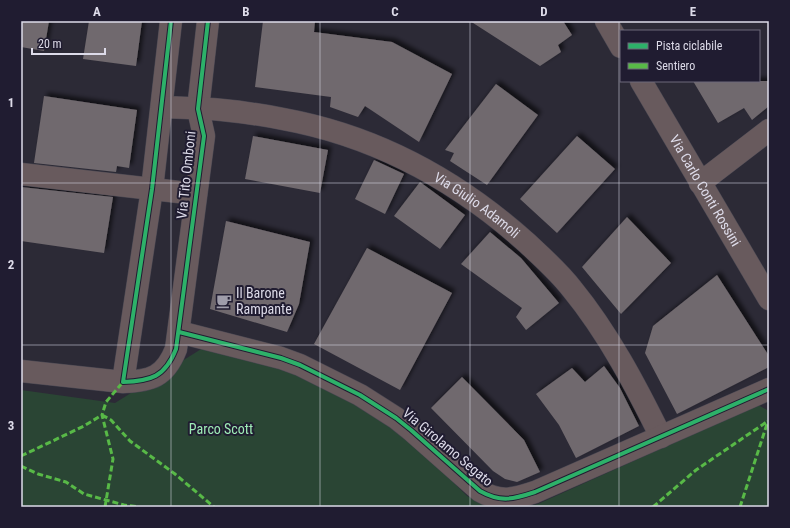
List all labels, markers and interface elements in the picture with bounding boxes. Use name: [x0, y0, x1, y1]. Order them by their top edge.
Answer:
text: A: [93, 4, 101, 19]
text: B: [242, 4, 250, 19]
text: C: [391, 4, 399, 19]
text: D: [540, 4, 548, 19]
text: E: [690, 4, 697, 19]
scale bar: [32, 30, 105, 56]
legend: [620, 30, 760, 82]
text: 20 m: [38, 37, 62, 51]
text: Pista ciclabile: [656, 39, 723, 53]
text: Sentiero: [656, 59, 695, 73]
text: 1: [8, 95, 14, 110]
street label: Via Tito Omboni: [173, 130, 199, 220]
street label: Via Carlo Conti Rossini: [666, 132, 744, 249]
street label: Via Giulio Adamoli: [431, 169, 523, 241]
text: 2: [8, 257, 15, 272]
place label: Il Barone Rampante: [236, 285, 292, 317]
cafe icon: Il Barone Rampante: [215, 292, 233, 310]
street label: Via Girolamo Segato: [400, 405, 496, 489]
text: 3: [8, 418, 14, 433]
park label: Parco Scott: [189, 421, 253, 437]

